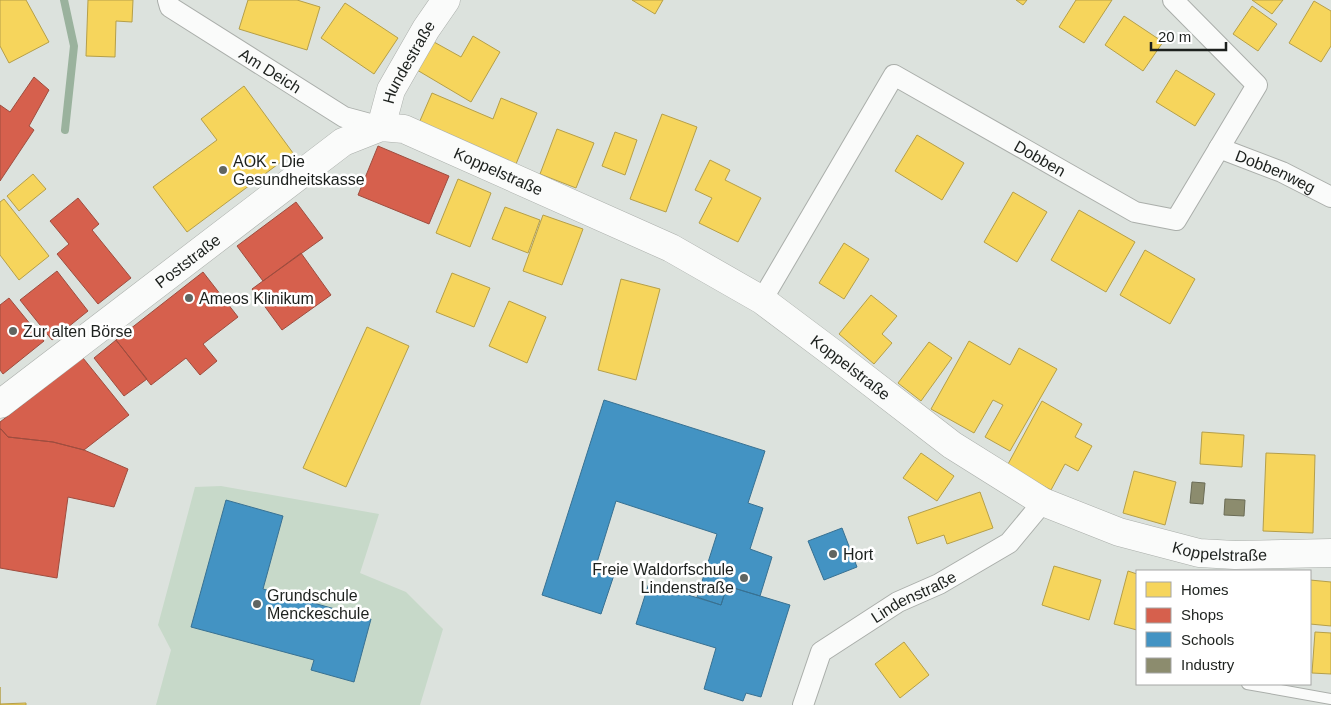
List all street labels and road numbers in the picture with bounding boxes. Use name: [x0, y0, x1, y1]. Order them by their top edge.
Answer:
street label: Hundestraße: [380, 17, 438, 105]
street label: Am Deich: [236, 45, 304, 97]
street label: Dobben: [1011, 137, 1069, 180]
street label: Koppelstraße: [451, 144, 545, 199]
street label: Dobbenweg: [1233, 147, 1318, 197]
street label: Poststraße: [152, 231, 224, 291]
street label: Koppelstraße: [808, 332, 894, 403]
street label: Koppelstraße: [1170, 538, 1267, 564]
street label: Lindenstraße: [868, 568, 959, 626]

